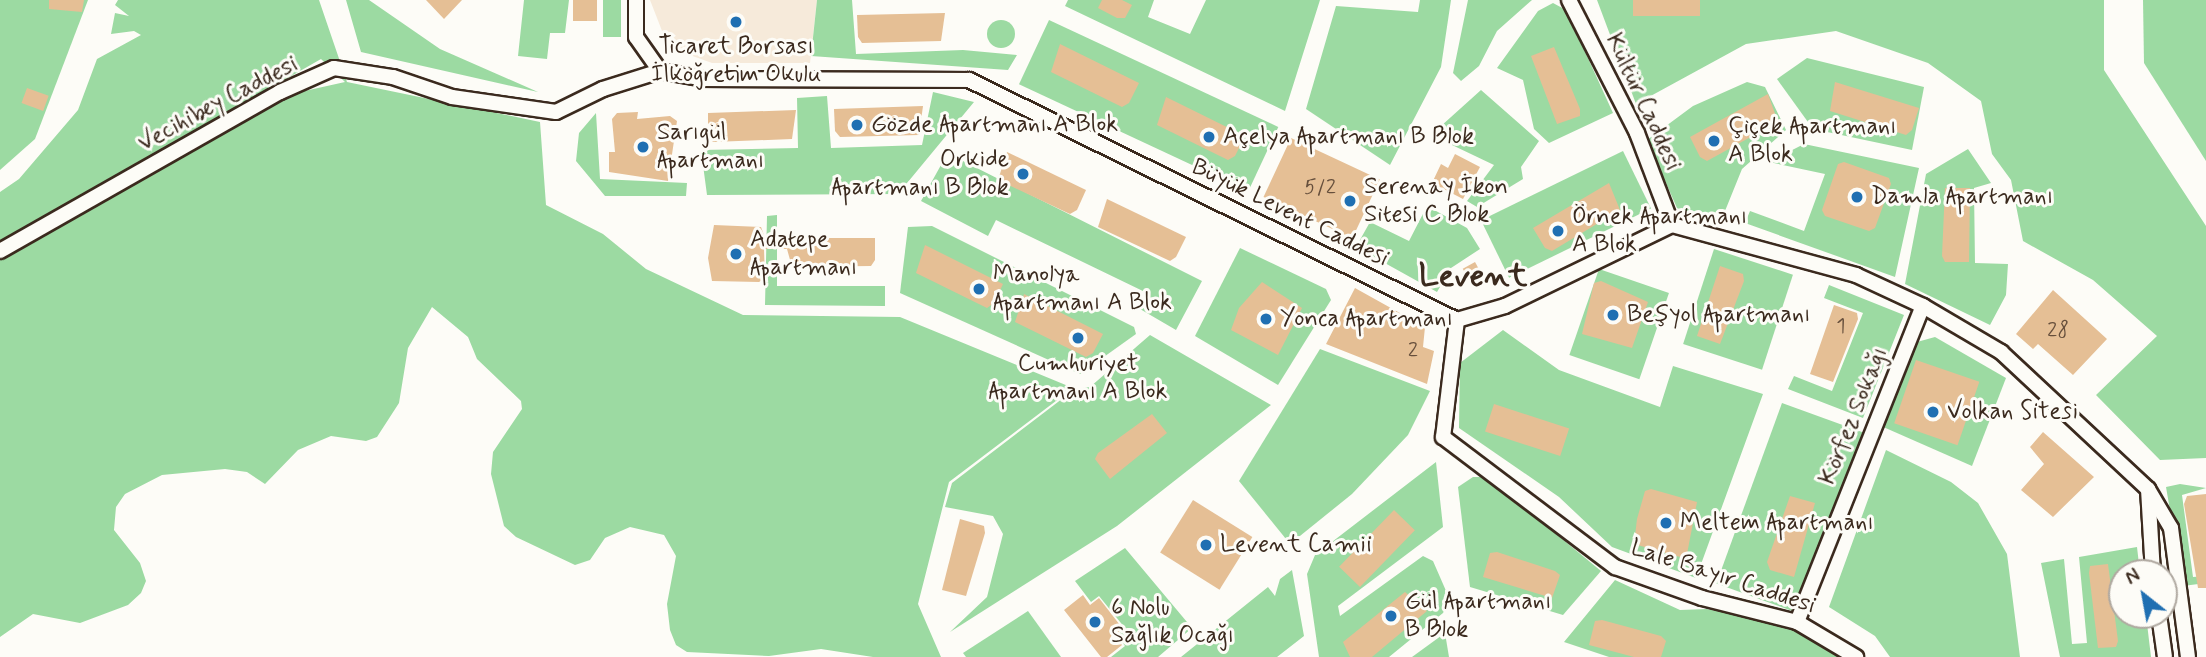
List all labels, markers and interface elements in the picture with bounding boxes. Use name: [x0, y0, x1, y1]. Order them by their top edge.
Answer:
marker: Ticaret Borsası İlköğretim Okulu: [728, 14, 744, 30]
street label: Kültür Caddesi: [1598, 27, 1688, 177]
place label: Ticaret Borsası İlköğretim Okulu: [651, 33, 821, 89]
street label: Vecihibey Caddesi: [131, 49, 305, 159]
place label: Gözde Apartmanı A Blok: [871, 111, 1119, 139]
place label: Çiçek Apartmanı A Blok: [1728, 113, 1897, 169]
marker: Gözde Apartmanı A Blok: [849, 117, 865, 133]
place label: Sarıgül Apartmanı: [657, 119, 764, 175]
place label: Açelya Apartmanı B Blok: [1223, 123, 1475, 151]
marker: Açelya Apartmanı B Blok: [1201, 129, 1217, 145]
marker: Çiçek Apartmanı A Blok: [1706, 133, 1722, 149]
marker: Sarıgül Apartmanı: [635, 139, 651, 155]
place label: Orkide Apartmanı B Blok: [830, 146, 1009, 202]
street label: Büyük Levent Caddesi: [1178, 148, 1402, 278]
marker: Orkide Apartmanı B Blok: [1015, 166, 1031, 182]
place label: Serenay İkon Sitesi C Blok: [1364, 173, 1508, 229]
house number: 5/2: [1304, 174, 1336, 200]
place label: Damla Apartmanı: [1871, 183, 2053, 211]
marker: Damla Apartmanı: [1849, 189, 1865, 205]
marker: Serenay İkon Sitesi C Blok: [1342, 193, 1358, 209]
place label: Örnek Apartmanı A Blok: [1572, 203, 1747, 259]
marker: Örnek Apartmanı A Blok: [1550, 223, 1566, 239]
place label: Adatepe Apartmanı: [750, 226, 857, 282]
marker: Adatepe Apartmanı: [728, 246, 744, 262]
district label: Levent: [1419, 257, 1527, 295]
place label: Manolya Apartmanı A Blok: [993, 261, 1172, 317]
marker: Manolya Apartmanı A Blok: [971, 281, 987, 297]
place label: Beşyol Apartmanı: [1627, 301, 1811, 329]
place label: Yonca Apartmanı: [1280, 305, 1453, 333]
marker: Beşyol Apartmanı: [1605, 307, 1621, 323]
marker: Yonca Apartmanı: [1258, 311, 1274, 327]
house number: 1: [1836, 313, 1846, 339]
house number: 28: [2047, 317, 2069, 343]
marker: Cumhuriyet Apartmanı A Blok: [1070, 330, 1086, 346]
house number: 2: [1408, 337, 1418, 363]
street label: Körfez Sokağı: [1814, 344, 1894, 488]
place label: Cumhuriyet Apartmanı A Blok: [988, 350, 1168, 406]
place label: Volkan Sitesi: [1947, 398, 2073, 426]
marker: Volkan Sitesi: [1925, 404, 1941, 420]
place label: Meltem Apartmanı: [1680, 509, 1874, 537]
marker: Meltem Apartmanı: [1658, 515, 1674, 531]
place label: Levent Camii: [1220, 531, 1372, 559]
street label: Lale Bayır Caddesi: [1626, 533, 1820, 621]
marker: Levent Camii: [1198, 537, 1214, 553]
north arrow: [2108, 559, 2178, 629]
text: N: [2121, 563, 2145, 591]
place label: Gül Apartmanı B Blok: [1405, 588, 1552, 644]
place label: 6 Nolu Sağlık Ocağı: [1111, 594, 1233, 650]
marker: Gül Apartmanı B Blok: [1383, 608, 1399, 624]
marker: 6 Nolu Sağlık Ocağı: [1085, 612, 1105, 632]

